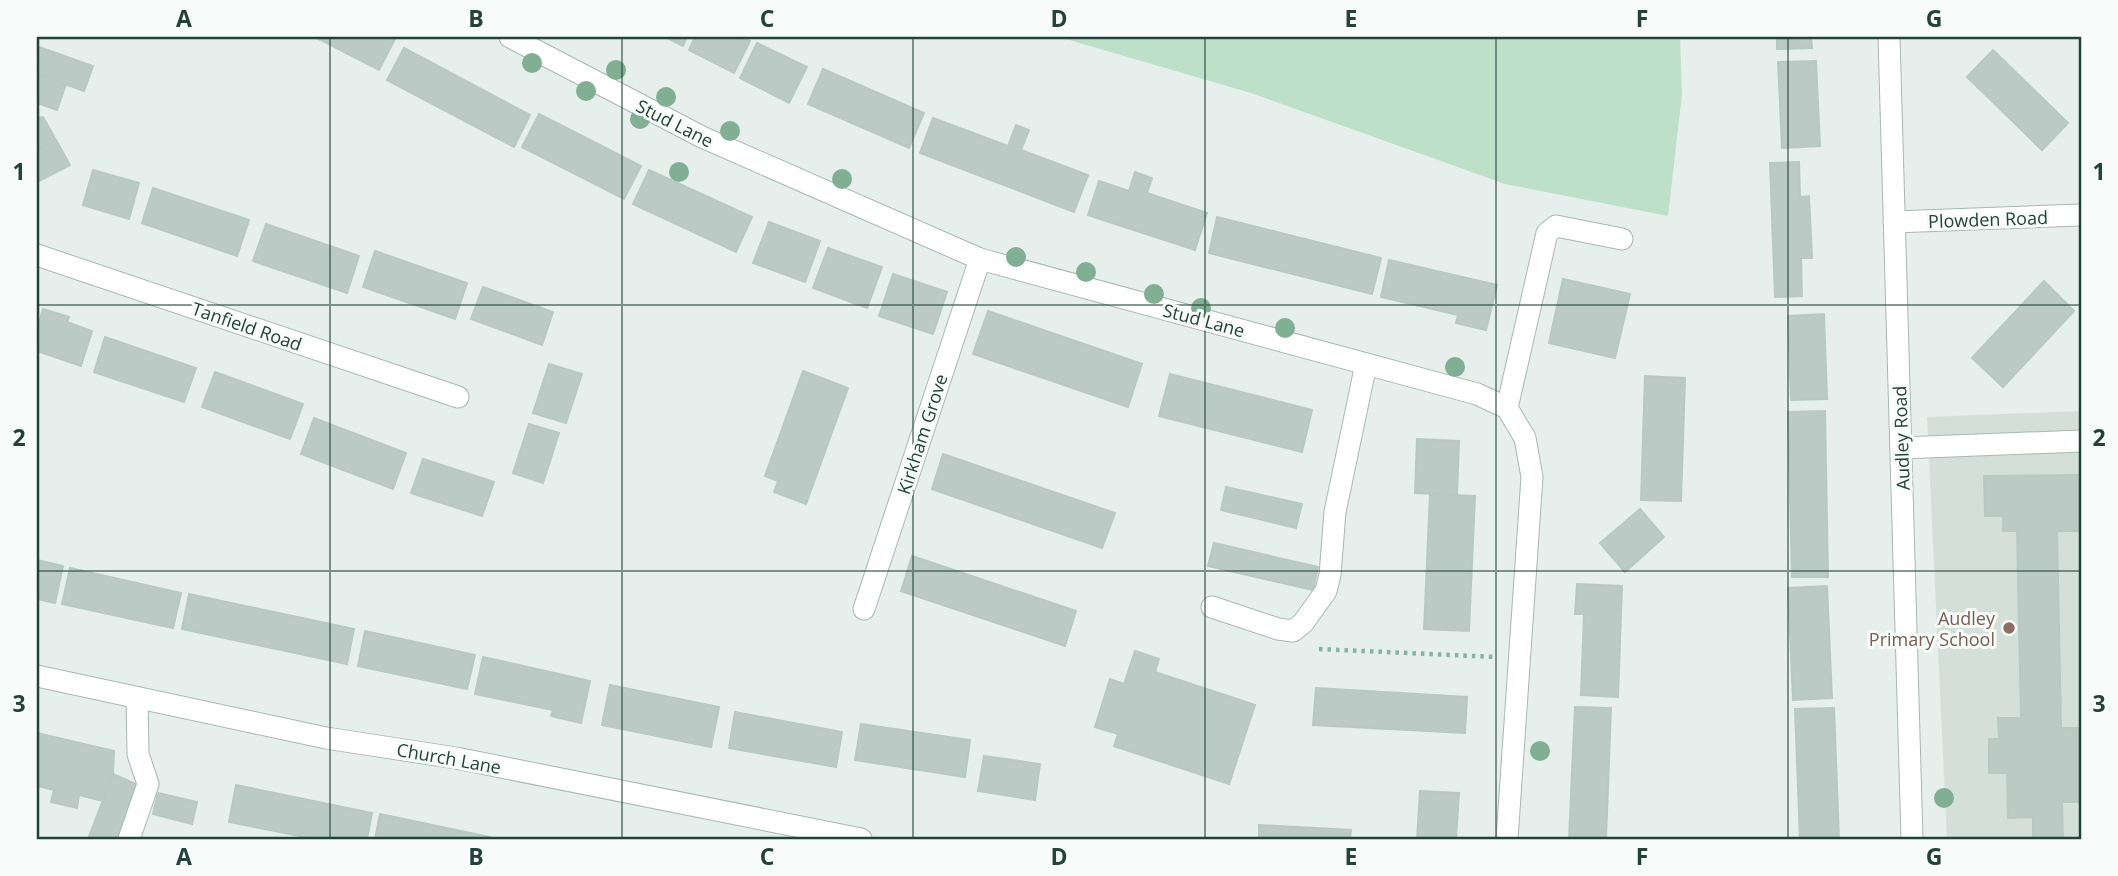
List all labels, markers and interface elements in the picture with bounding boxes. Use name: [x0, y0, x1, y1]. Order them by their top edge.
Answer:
text: A: [176, 2, 192, 34]
text: B: [468, 2, 484, 34]
text: C: [760, 2, 774, 34]
text: D: [1050, 2, 1068, 34]
text: E: [1345, 2, 1357, 34]
text: F: [1636, 2, 1648, 34]
text: G: [1926, 2, 1942, 34]
street label: Stud Lane: [632, 93, 718, 153]
text: 1: [12, 155, 26, 187]
text: 1: [2092, 155, 2106, 187]
street label: Plowden Road: [1928, 205, 2048, 233]
street label: Tanfield Road: [189, 296, 305, 356]
street label: Stud Lane: [1161, 298, 1247, 342]
street label: Kirkham Grove: [891, 371, 953, 497]
street label: Audley Road: [1887, 385, 1915, 491]
text: 2: [12, 421, 26, 453]
text: 2: [2092, 421, 2106, 453]
place label: Audley Primary School: [1869, 606, 1996, 651]
marker: Audley Primary School: [2001, 620, 2017, 636]
text: 3: [12, 687, 26, 719]
text: 3: [2092, 687, 2106, 719]
street label: Church Lane: [395, 737, 503, 779]
text: A: [176, 840, 192, 872]
text: B: [468, 840, 484, 872]
text: C: [760, 840, 774, 872]
text: D: [1050, 840, 1068, 872]
text: E: [1345, 840, 1357, 872]
text: F: [1636, 840, 1648, 872]
text: G: [1926, 840, 1942, 872]

